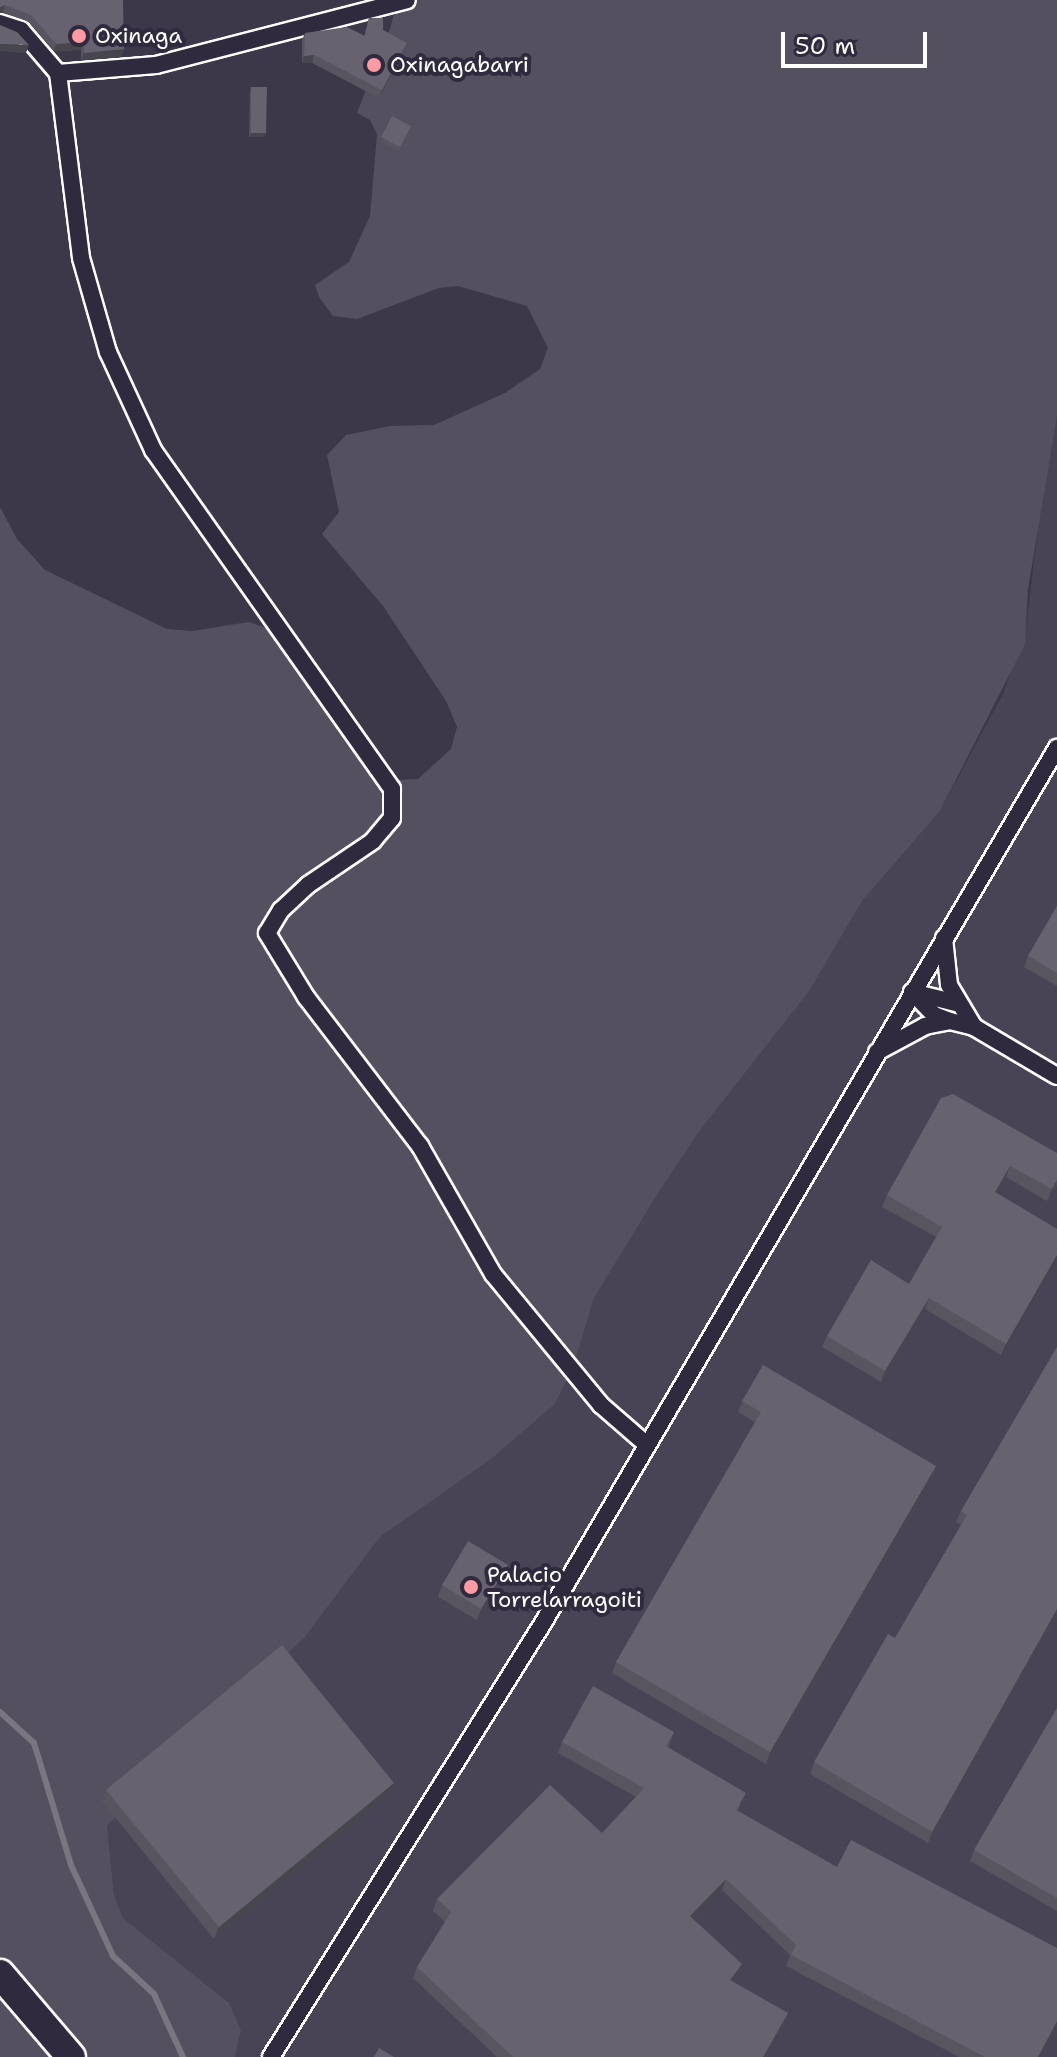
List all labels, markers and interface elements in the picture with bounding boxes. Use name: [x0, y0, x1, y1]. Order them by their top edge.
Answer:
scale bar: [785, 16, 931, 66]
place label: Oxinaga: [95, 23, 182, 49]
marker: Oxinaga: [70, 27, 88, 45]
text: 50 m: [795, 30, 855, 62]
place label: Oxinagabarri: [390, 52, 529, 78]
marker: Oxinagabarri: [365, 56, 383, 74]
place label: Palacio Torrelarragoiti: [487, 1561, 642, 1612]
marker: Palacio Torrelarragoiti: [462, 1578, 480, 1596]

